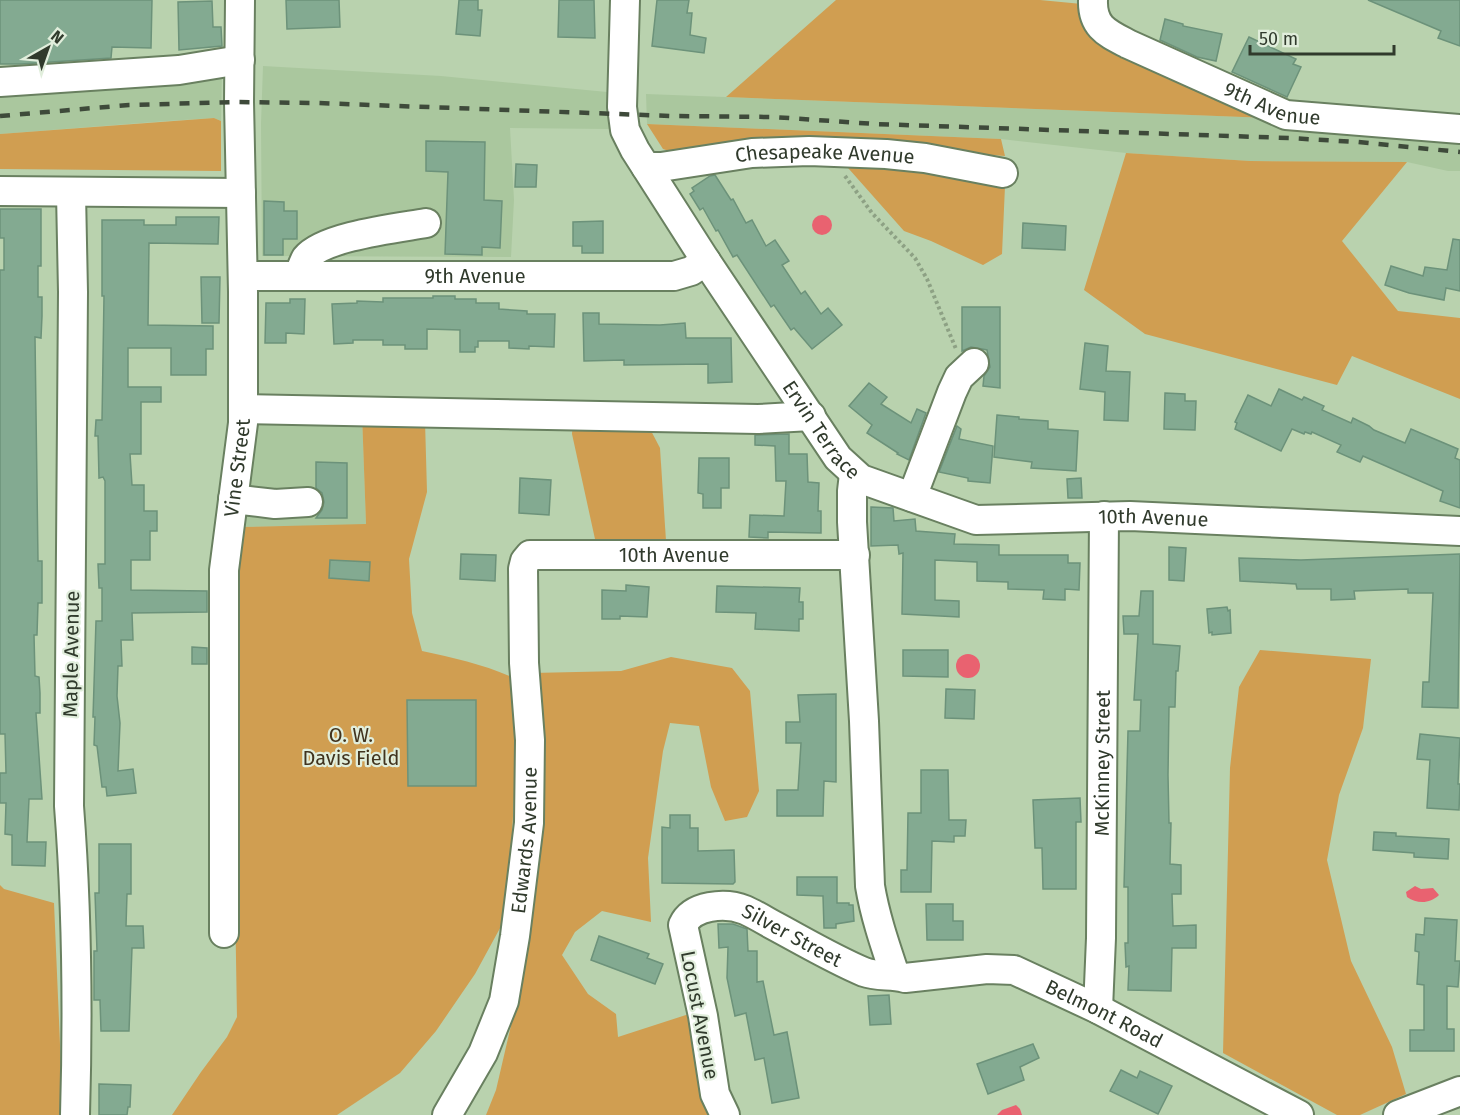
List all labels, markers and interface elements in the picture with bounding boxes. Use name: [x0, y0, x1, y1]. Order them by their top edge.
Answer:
north arrow: [18, 18, 78, 78]
scale bar: [1250, 18, 1394, 56]
text: N: [47, 26, 67, 48]
text: 50 m: [1259, 28, 1298, 50]
street label: 9th Avenue: [1220, 77, 1321, 130]
street label: Chesapeake Avenue: [733, 139, 916, 169]
street label: 9th Avenue: [424, 264, 526, 288]
street label: Ervin Terrace: [777, 376, 865, 484]
street label: Vine Street: [219, 418, 255, 518]
street label: 10th Avenue: [1098, 504, 1209, 532]
street label: 10th Avenue: [619, 543, 729, 567]
street label: Maple Avenue: [58, 590, 84, 718]
street label: McKinney Street: [1090, 689, 1115, 836]
park label: O. W. Davis Field: [303, 723, 399, 770]
street label: Edwards Avenue: [506, 767, 542, 915]
street label: Silver Street: [738, 898, 847, 972]
street label: Locust Avenue: [676, 949, 724, 1081]
street label: Belmont Road: [1042, 974, 1167, 1053]

